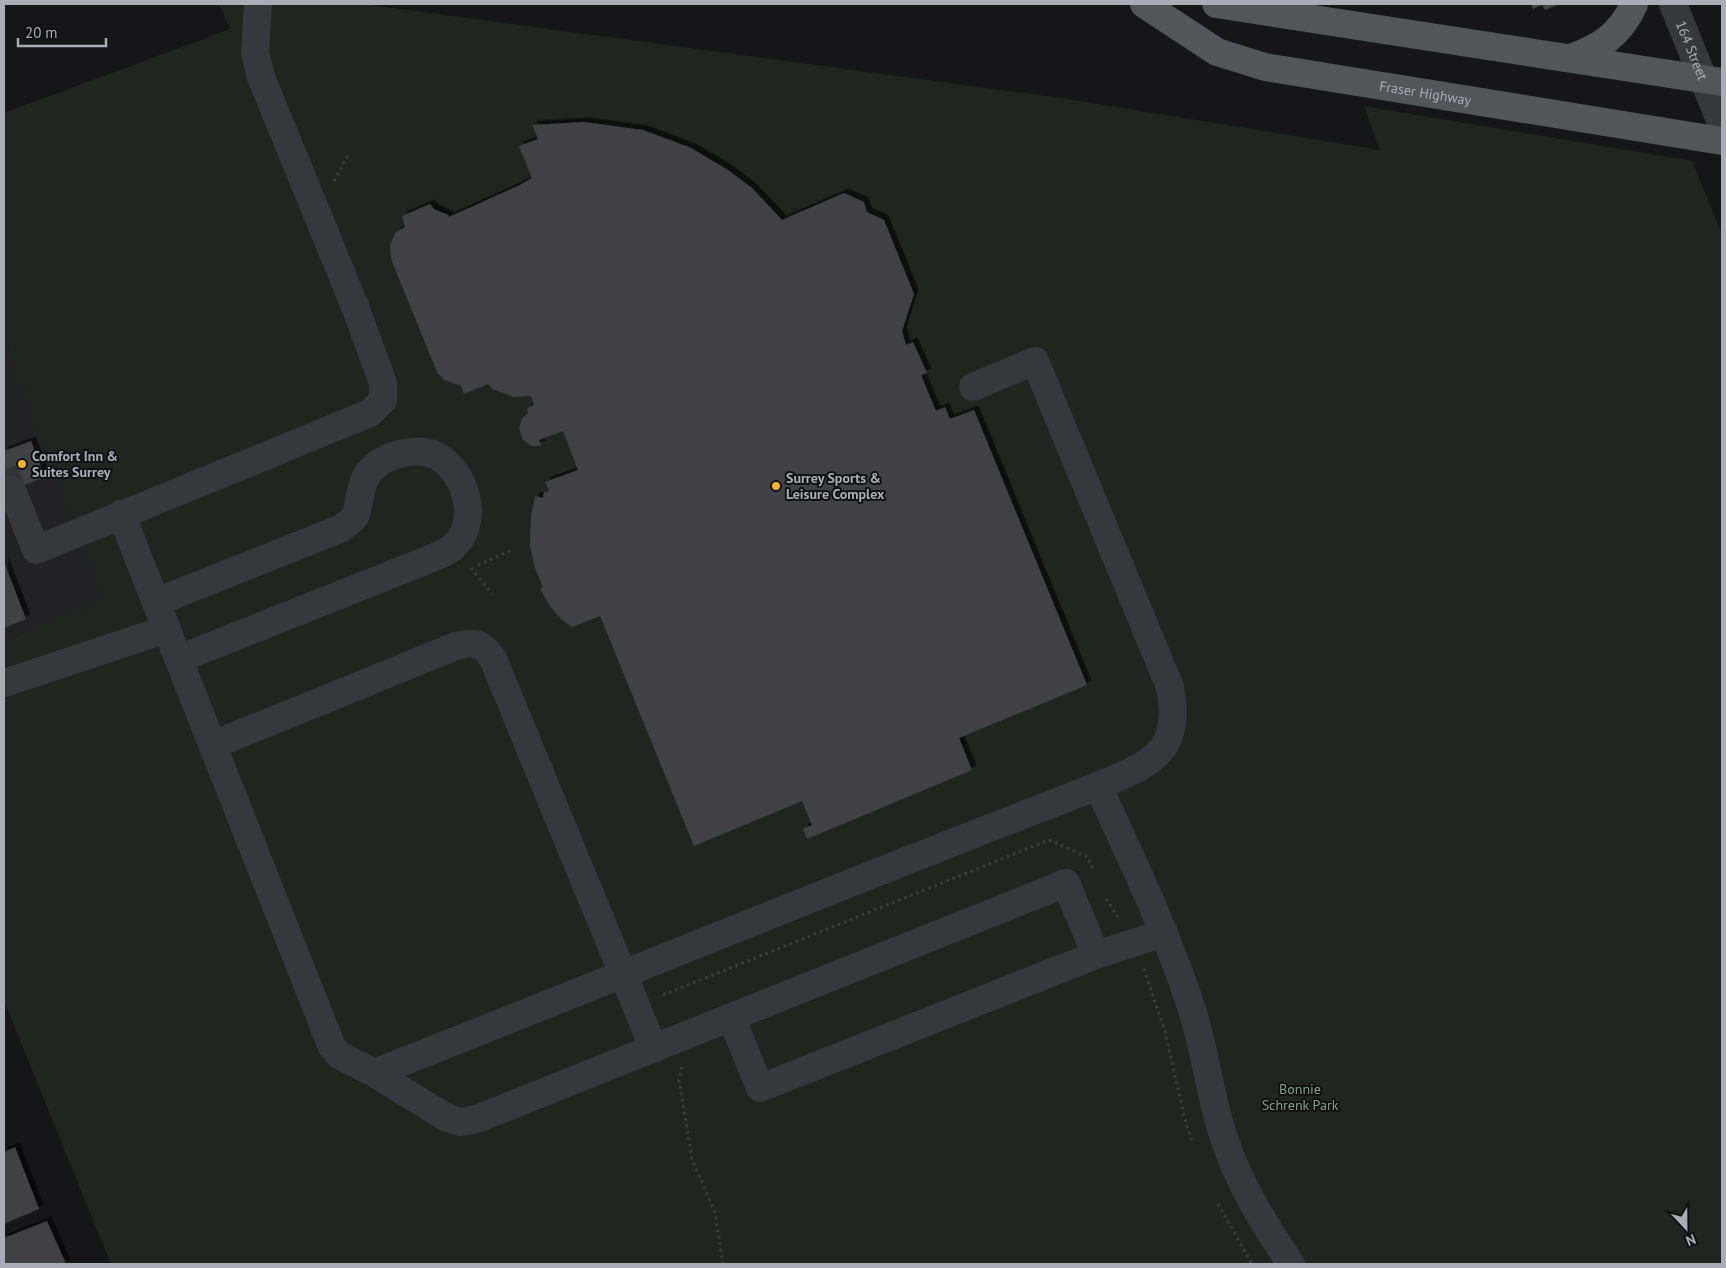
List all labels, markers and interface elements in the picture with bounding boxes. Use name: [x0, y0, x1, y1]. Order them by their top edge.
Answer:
scale bar: [18, 15, 105, 47]
street label: 164 Street: [1672, 18, 1712, 83]
text: 20 m: [25, 23, 58, 42]
street label: Fraser Highway: [1378, 77, 1473, 109]
place label: Comfort Inn & Suites Surrey: [32, 447, 118, 481]
marker: Comfort Inn & Suites Surrey: [16, 458, 28, 470]
place label: Surrey Sports & Leisure Complex: [786, 469, 885, 503]
marker: Surrey Sports & Leisure Complex: [770, 480, 782, 492]
park label: Bonnie Schrenk Park: [1262, 1080, 1339, 1114]
north arrow: [1661, 1203, 1711, 1253]
text: N: [1683, 1230, 1699, 1250]

